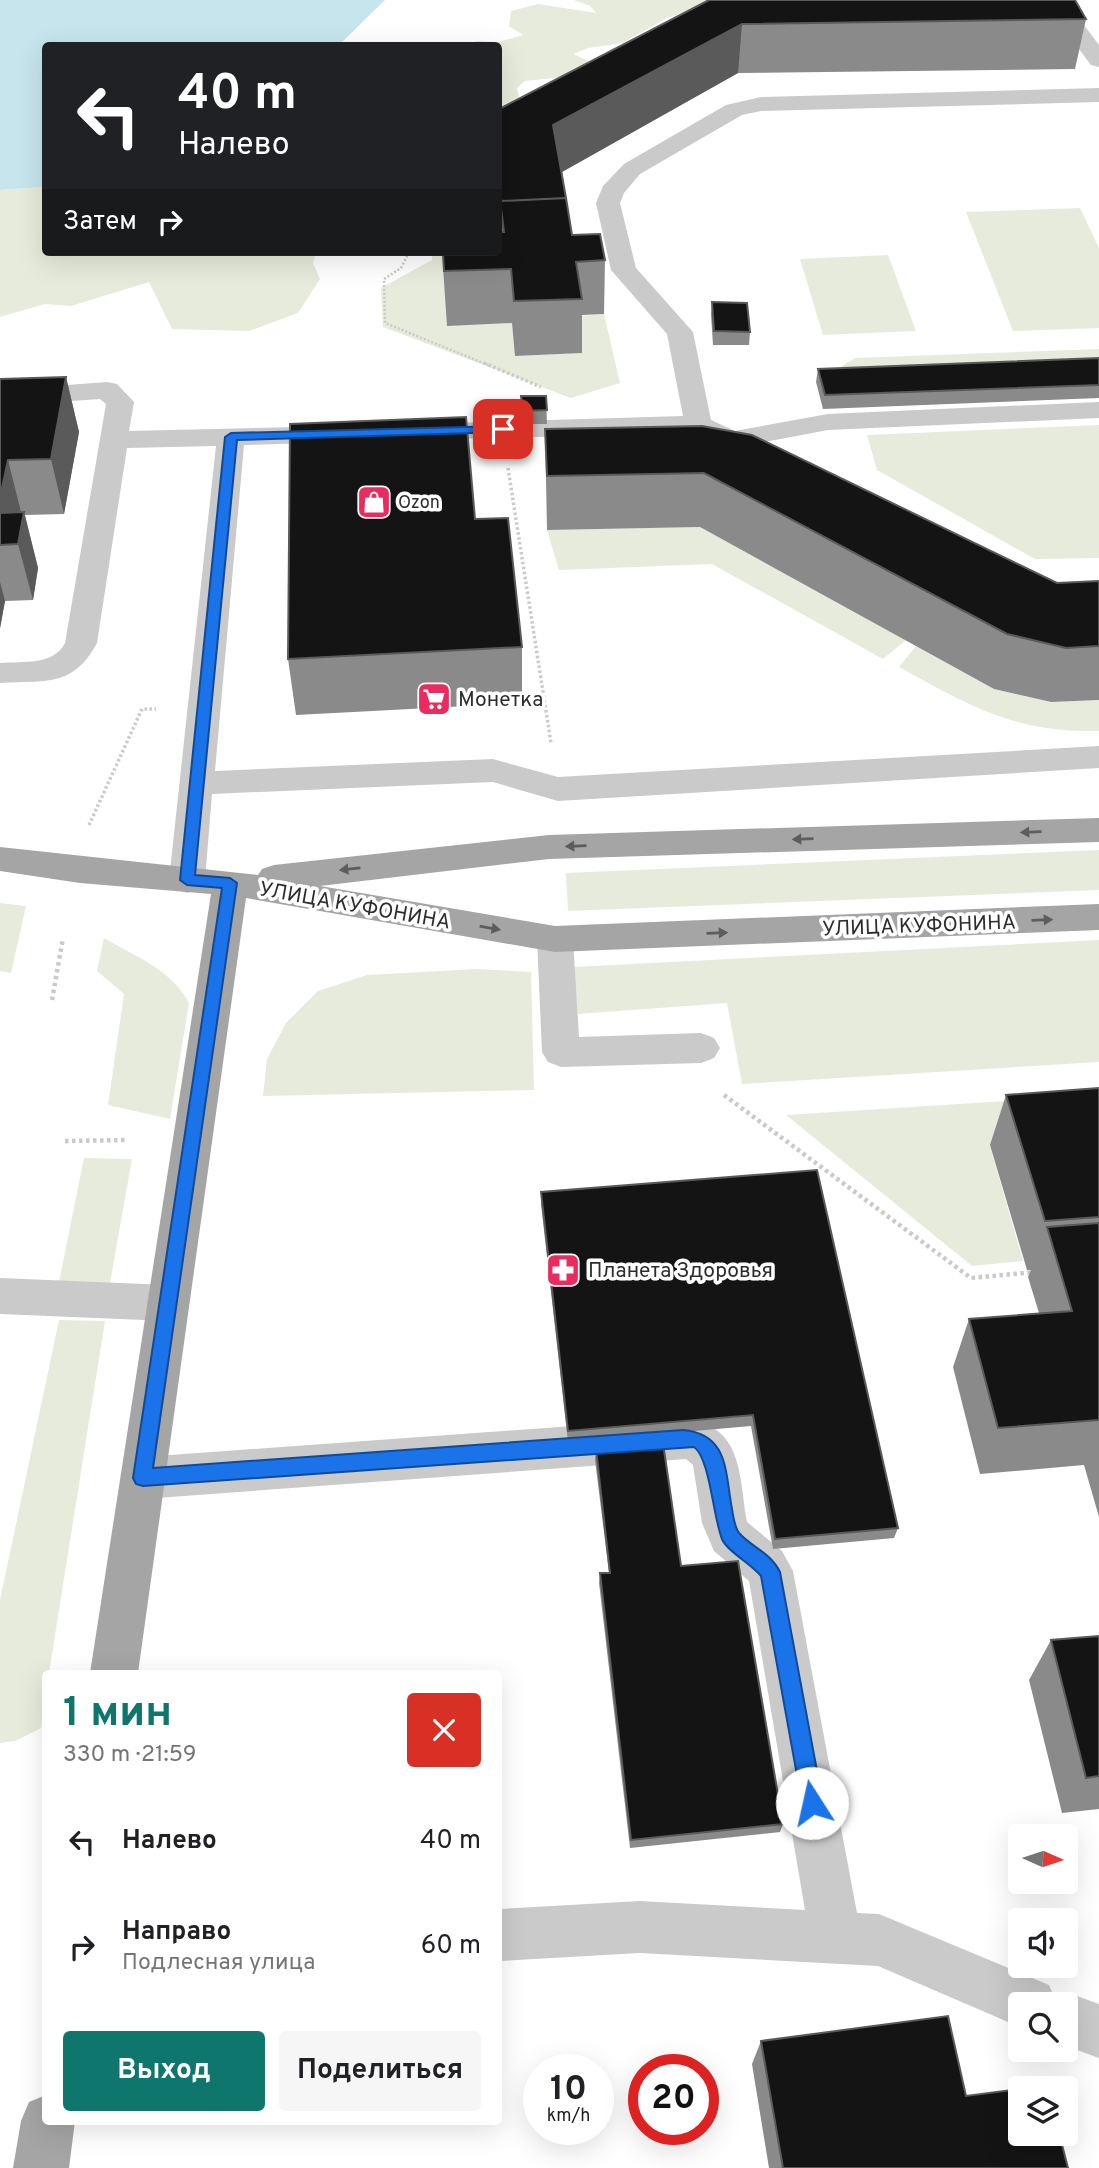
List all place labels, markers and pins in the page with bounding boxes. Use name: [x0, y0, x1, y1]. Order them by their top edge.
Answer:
pin: [473, 399, 533, 459]
shop icon: Ozon: [355, 483, 393, 521]
place label: Ozon: [398, 492, 440, 515]
supermarket icon: Монетка: [415, 680, 453, 718]
place label: Монетка: [458, 687, 543, 714]
pharmacy icon: Планета Здоровья: [544, 1251, 582, 1289]
place label: Планета Здоровья: [588, 1258, 773, 1285]

